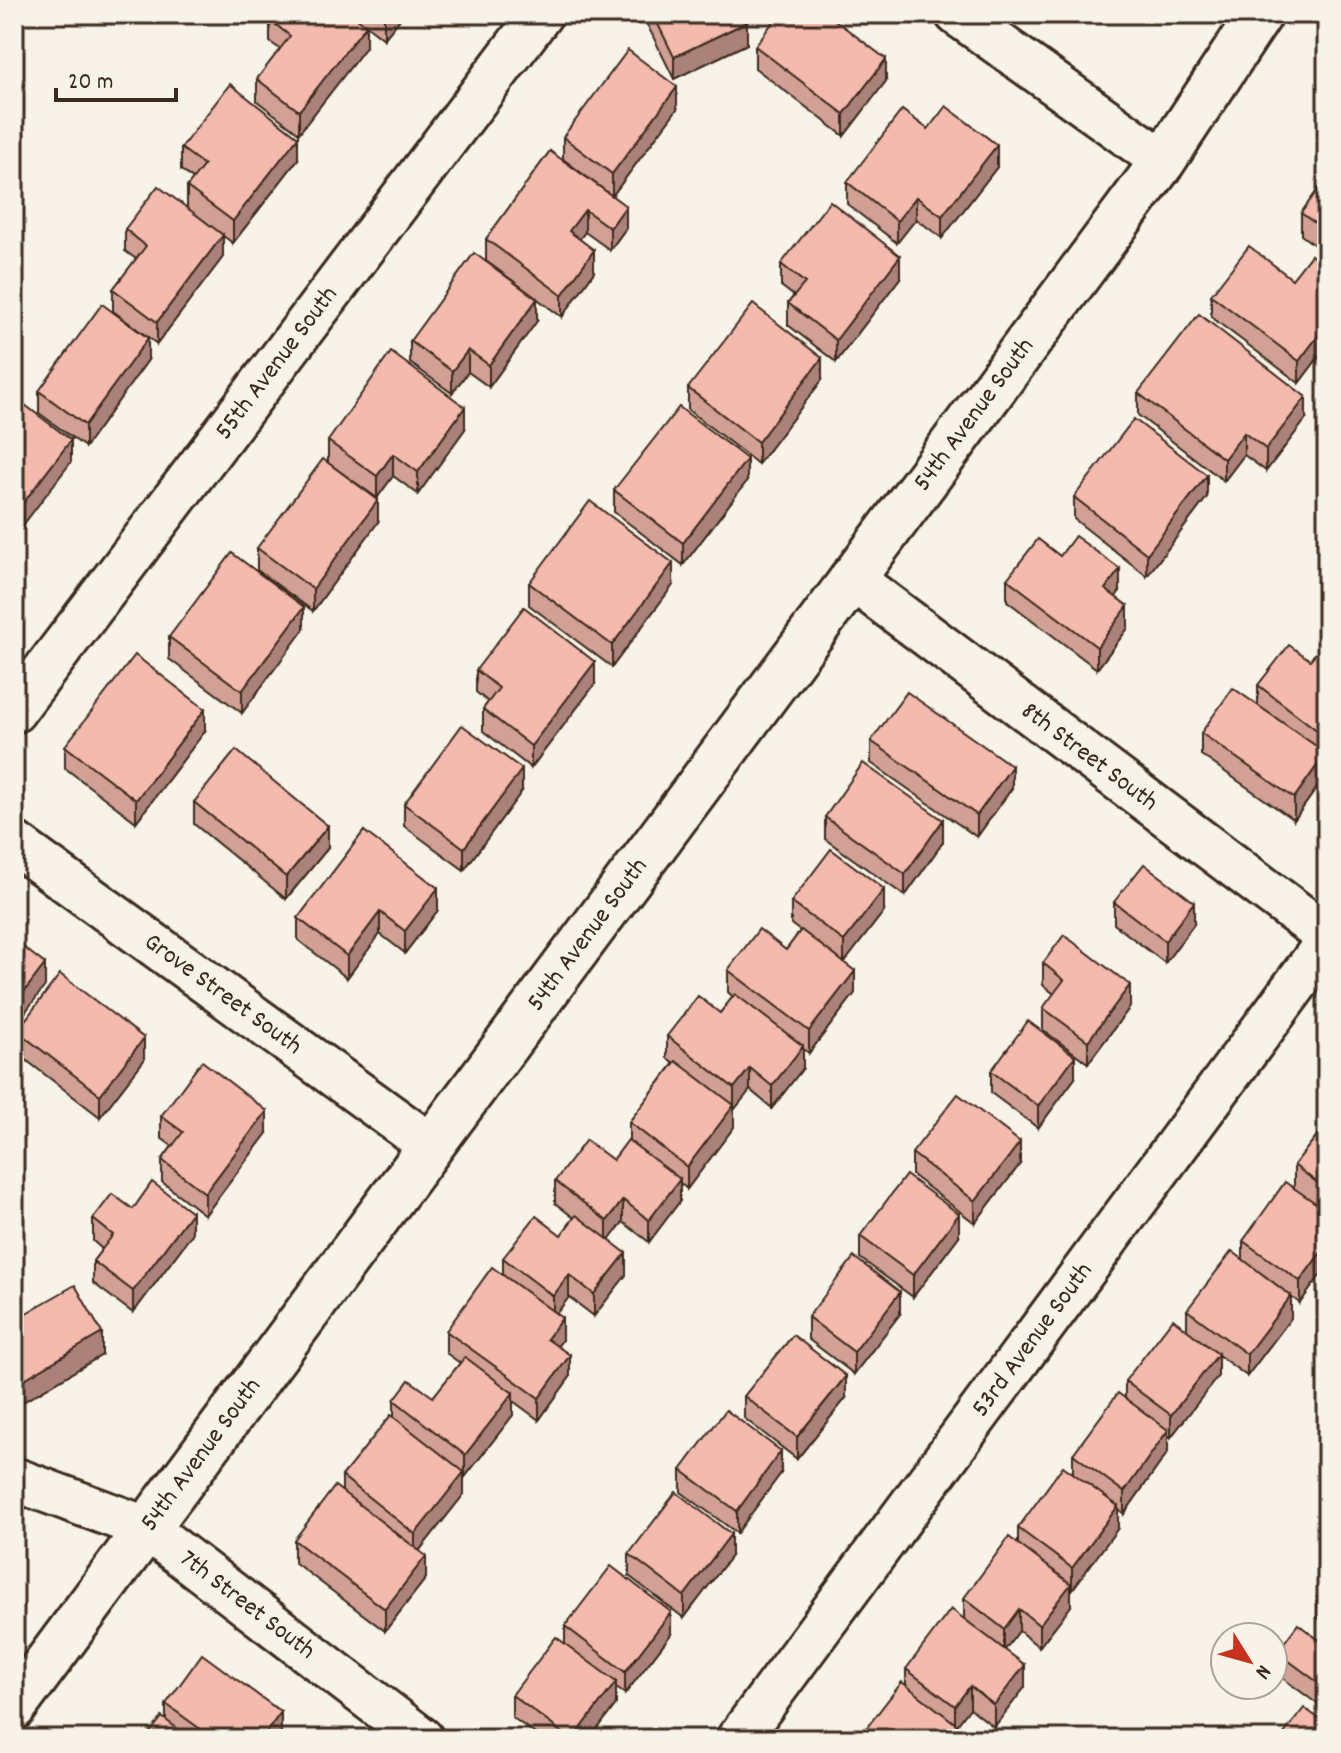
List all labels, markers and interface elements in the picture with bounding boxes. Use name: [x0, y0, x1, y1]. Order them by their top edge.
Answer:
scale bar: [56, 52, 176, 102]
text: 20 m: [68, 66, 114, 100]
street label: 55th Avenue South: [207, 278, 347, 448]
street label: 54th Avenue South: [905, 330, 1044, 499]
street label: 8th Street South: [1013, 693, 1165, 821]
street label: 54th Avenue South: [518, 850, 657, 1019]
street label: Grove Street South: [136, 924, 310, 1065]
street label: 53rd Avenue South: [963, 1255, 1102, 1425]
street label: 54th Avenue South: [132, 1370, 271, 1540]
street label: 7th Street South: [171, 1541, 323, 1669]
north arrow: [1209, 1621, 1289, 1701]
text: N: [1246, 1657, 1278, 1685]

